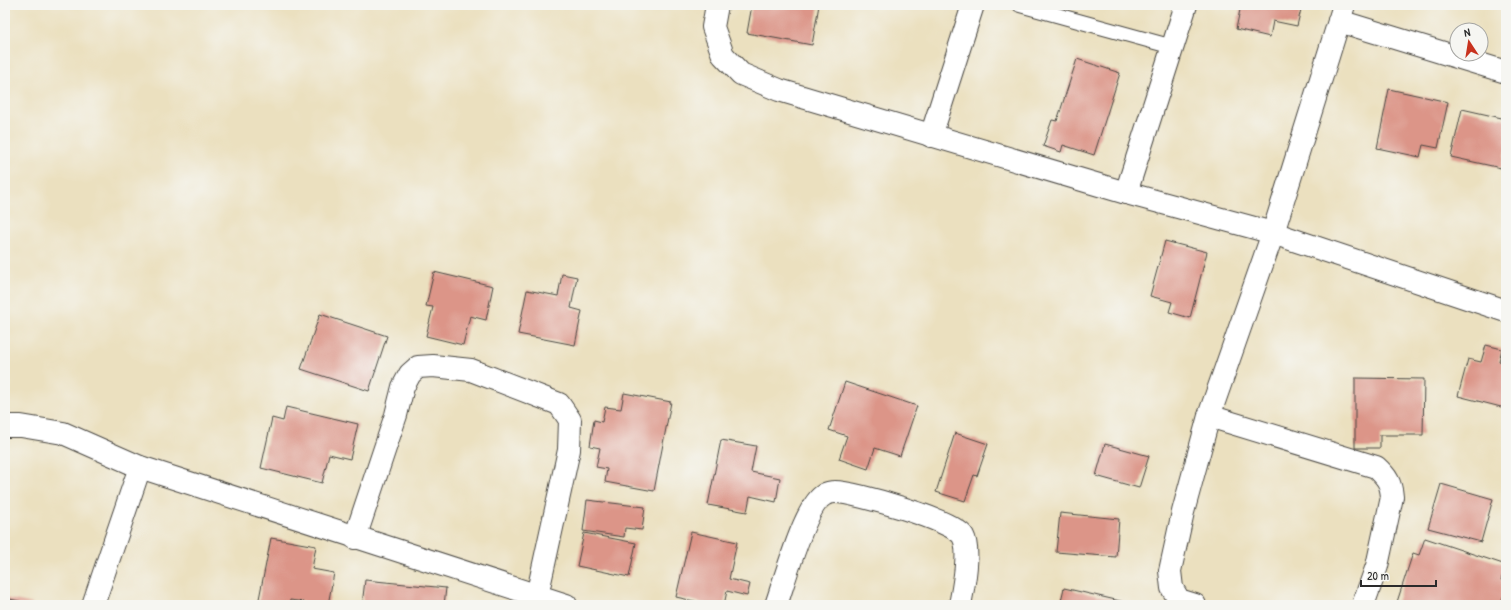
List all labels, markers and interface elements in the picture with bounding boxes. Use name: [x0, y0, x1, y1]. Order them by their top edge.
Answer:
north arrow: [1449, 22, 1489, 62]
text: N: [1463, 25, 1471, 40]
scale bar: [1361, 562, 1436, 588]
text: 20 m: [1367, 567, 1389, 584]

